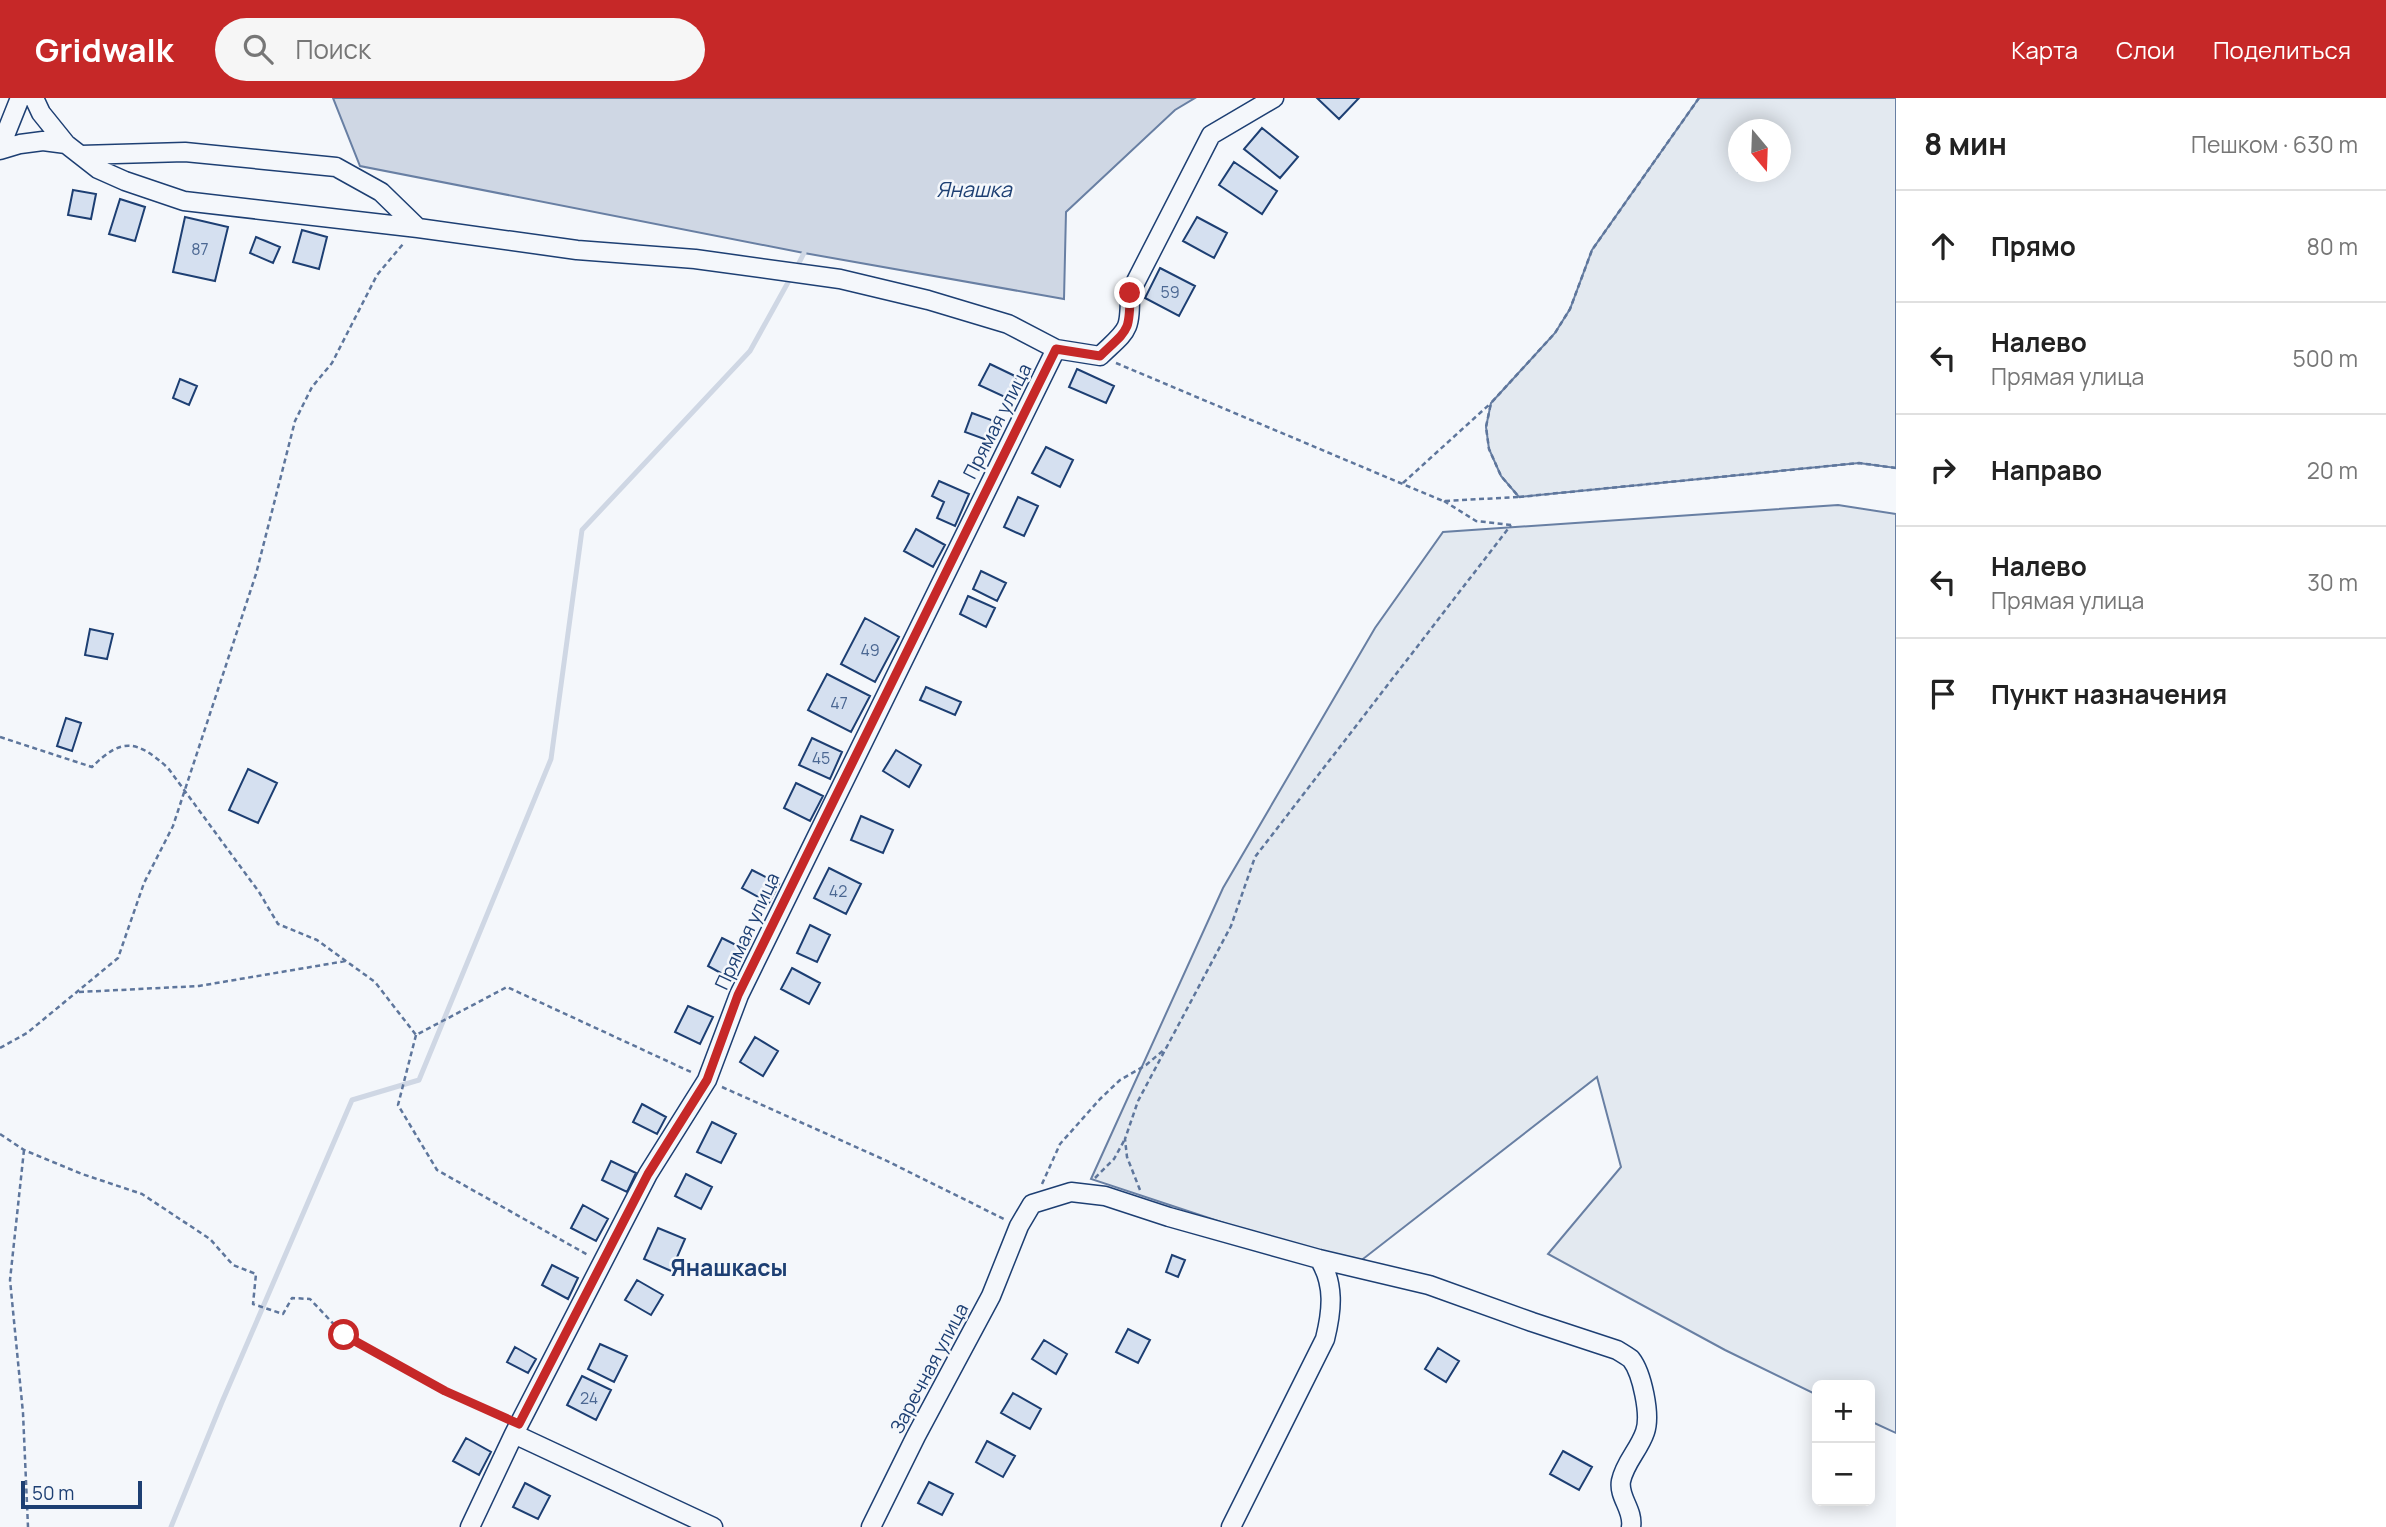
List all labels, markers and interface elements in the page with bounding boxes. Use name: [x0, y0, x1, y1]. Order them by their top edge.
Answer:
search box: [215, 18, 705, 81]
text: Gridwalk: [35, 27, 173, 72]
icon: search: [239, 30, 277, 68]
text: Поиск: [295, 31, 371, 67]
text: Карта: [2011, 33, 2078, 66]
text: Слои: [2116, 33, 2175, 66]
text: Поделиться: [2213, 33, 2351, 66]
north arrow: [1728, 119, 1791, 182]
text: 8 мин: [1924, 123, 2007, 164]
text: Пешком · 630 m: [2191, 128, 2358, 160]
water label: Янашка: [936, 175, 1013, 203]
icon: ahead: [1924, 227, 1962, 265]
text: Прямо: [1991, 228, 2076, 264]
text: 80 m: [2307, 230, 2358, 262]
house number: 87: [191, 238, 209, 260]
route end: [1114, 277, 1145, 308]
house number: 59: [1160, 281, 1180, 303]
text: Налево: [1991, 324, 2087, 360]
icon: left: [1924, 339, 1962, 377]
text: 500 m: [2293, 342, 2358, 374]
street label: Прямая улица: [957, 359, 1037, 483]
text: Прямая улица: [1991, 360, 2144, 392]
icon: right: [1924, 451, 1962, 489]
text: Направо: [1991, 452, 2102, 488]
text: 20 m: [2307, 454, 2358, 486]
text: Налево: [1991, 548, 2087, 584]
icon: left: [1924, 563, 1962, 601]
text: 30 m: [2307, 566, 2358, 598]
text: Прямая улица: [1991, 584, 2144, 616]
house number: 49: [860, 639, 880, 661]
icon: arrive: [1924, 675, 1962, 713]
text: Пункт назначения: [1991, 676, 2227, 712]
house number: 47: [830, 692, 848, 714]
house number: 45: [812, 747, 830, 769]
street label: Прямая улица: [708, 868, 786, 994]
house number: 42: [829, 880, 847, 902]
district label: Янашкасы: [671, 1251, 787, 1283]
street label: Заречная улица: [884, 1298, 974, 1438]
route start: [328, 1319, 359, 1350]
map controls: [1812, 1380, 1875, 1506]
button: +: [1812, 1380, 1875, 1443]
house number: 24: [580, 1387, 598, 1409]
button: −: [1812, 1443, 1875, 1506]
scale bar: [21, 1478, 142, 1510]
text: 50 m: [32, 1480, 74, 1506]

